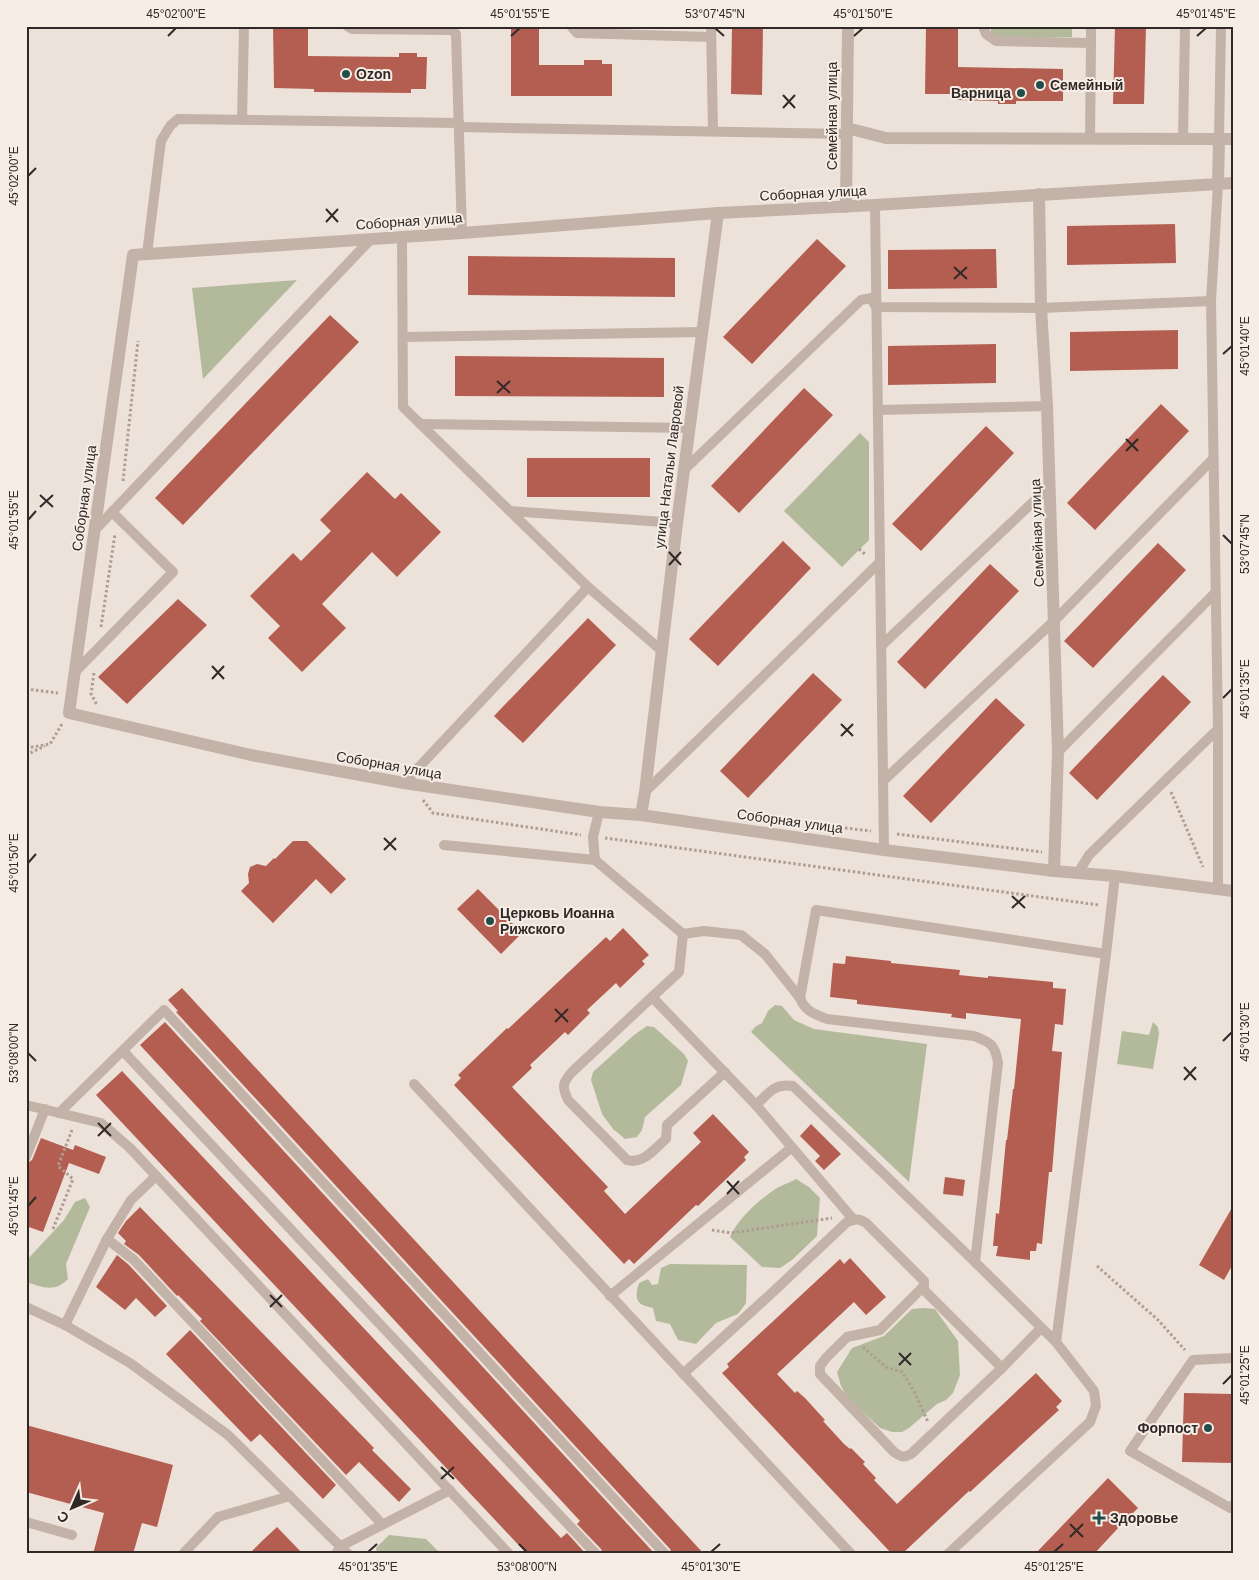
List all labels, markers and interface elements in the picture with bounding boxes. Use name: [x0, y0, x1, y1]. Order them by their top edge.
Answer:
text: 45°02'00"E: [146, 7, 206, 21]
text: 45°01'55"E: [490, 7, 550, 21]
text: 53°07'45"N: [685, 7, 745, 21]
text: 45°01'50"E: [833, 7, 893, 21]
text: 45°01'45"E: [1176, 7, 1236, 21]
street label: Семейная улица: [824, 61, 840, 170]
place label: Ozon: [356, 66, 391, 82]
marker: Ozon: [340, 68, 352, 80]
place label: Семейный: [1050, 77, 1123, 93]
marker: Семейный: [1034, 79, 1046, 91]
place label: Варница: [951, 85, 1011, 101]
marker: Варница: [1015, 87, 1027, 99]
text: 45°02'00"E: [7, 146, 21, 206]
street label: Соборная улица: [759, 182, 867, 204]
street label: Соборная улица: [355, 209, 463, 233]
text: 45°01'40"E: [1238, 316, 1252, 376]
street label: улица Натальи Лавровой: [651, 385, 687, 549]
street label: Соборная улица: [69, 444, 99, 552]
street label: Семейная улица: [1027, 478, 1047, 588]
text: 45°01'55"E: [7, 490, 21, 550]
text: 53°07'45"N: [1238, 514, 1252, 574]
text: 45°01'35"E: [1238, 659, 1252, 719]
street label: Соборная улица: [335, 748, 443, 782]
street label: Соборная улица: [736, 806, 844, 836]
text: 45°01'50"E: [7, 833, 21, 893]
place label: Церковь Иоанна Рижского: [500, 905, 615, 937]
marker: Церковь Иоанна Рижского: [484, 915, 496, 927]
text: 45°01'30"E: [1238, 1002, 1252, 1062]
text: 53°08'00"N: [7, 1023, 21, 1083]
text: 45°01'45"E: [7, 1176, 21, 1236]
text: 45°01'25"E: [1238, 1345, 1252, 1405]
place label: Форпост: [1137, 1420, 1198, 1436]
marker: Форпост: [1202, 1422, 1214, 1434]
north arrow: [48, 1482, 98, 1532]
text: С: [54, 1508, 72, 1526]
place label: Здоровье: [1110, 1510, 1179, 1526]
marker: Здоровье: [1092, 1511, 1106, 1525]
text: 45°01'35"E: [338, 1560, 398, 1574]
text: 53°08'00"N: [497, 1560, 557, 1574]
text: 45°01'30"E: [681, 1560, 741, 1574]
text: 45°01'25"E: [1024, 1560, 1084, 1574]

